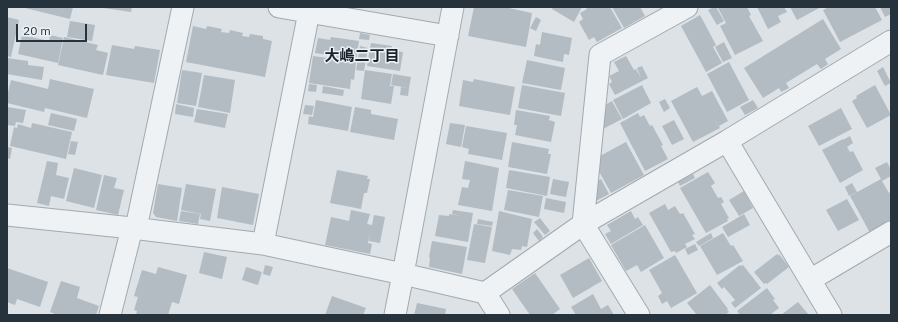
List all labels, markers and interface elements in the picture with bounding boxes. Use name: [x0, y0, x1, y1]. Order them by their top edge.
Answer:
scale bar: [18, 16, 89, 42]
text: 20 m: [23, 23, 51, 38]
district label: 大嶋二丁目: [325, 48, 399, 66]

